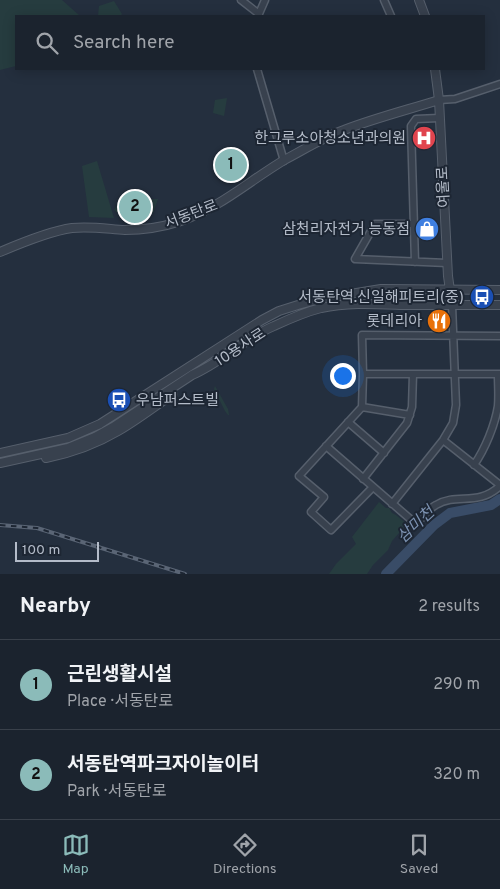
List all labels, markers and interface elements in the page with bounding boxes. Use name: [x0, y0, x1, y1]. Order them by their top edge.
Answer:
search box: [15, 15, 485, 70]
icon: search: [33, 29, 61, 57]
text: Search here: [73, 31, 175, 55]
hospital icon: 한그루소아청소년과의원: [411, 125, 437, 151]
place label: 한그루소아청소년과의원: [254, 130, 406, 149]
pin: 1: [215, 146, 247, 184]
street label: 여울로: [434, 166, 455, 208]
pin: 2: [119, 188, 151, 226]
street label: 서동탄로: [162, 197, 221, 234]
shop icon: 삼천리자전거 능동점: [414, 216, 440, 242]
place label: 삼천리자전거 능동점: [282, 220, 410, 240]
bus stop icon: 서동탄역.신일해피트리(중): [469, 284, 495, 310]
place label: 서동탄역.신일해피트리(중): [299, 289, 464, 308]
restaurant icon: 롯데리아: [426, 308, 452, 334]
place label: 롯데리아: [367, 313, 422, 332]
street label: 10용사로: [212, 325, 270, 372]
your location: [330, 363, 356, 389]
bus stop icon: 우남퍼스트빌: [106, 387, 132, 413]
place label: 우남퍼스트빌: [136, 392, 219, 411]
water label: 삼미천: [393, 502, 441, 548]
scale bar: [15, 539, 99, 562]
text: 100 m: [22, 542, 60, 559]
text: Nearby: [20, 593, 91, 620]
text: 2 results: [418, 597, 480, 617]
text: 근린생활시설: [67, 663, 172, 687]
text: 1: [33, 675, 39, 695]
text: 290 m: [433, 675, 480, 695]
text: Place · 서동탄로: [67, 692, 173, 712]
text: 서동탄역파크자이놀이터: [67, 753, 259, 777]
text: 2: [31, 765, 41, 785]
text: 320 m: [433, 765, 480, 785]
text: Park · 서동탄로: [67, 782, 166, 802]
tab: Map: [62, 831, 90, 878]
tab: Directions: [213, 831, 277, 878]
tab: Saved: [400, 831, 438, 878]

